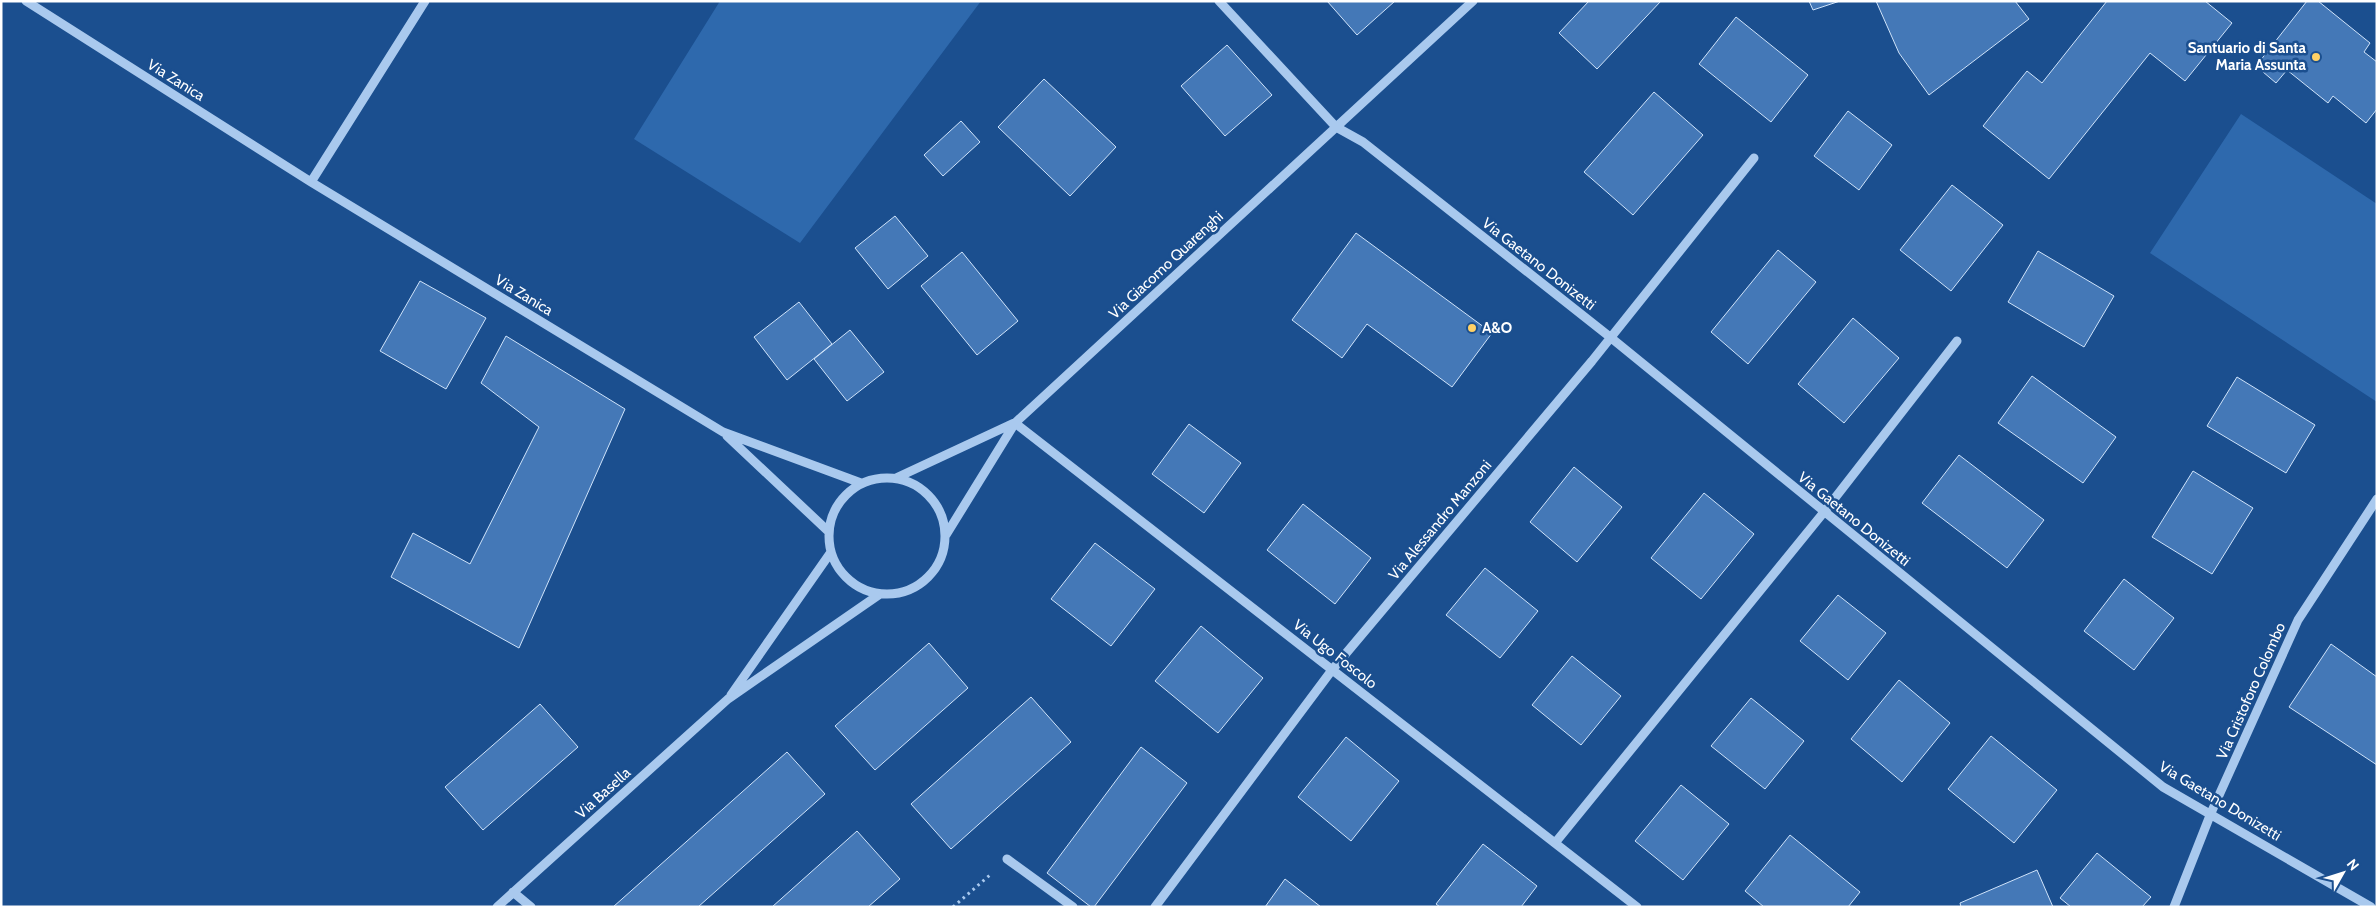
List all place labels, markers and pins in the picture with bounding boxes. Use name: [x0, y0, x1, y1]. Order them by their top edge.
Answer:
place label: Santuario di Santa Maria Assunta: [2188, 39, 2307, 74]
marker: Santuario di Santa Maria Assunta: [2310, 51, 2322, 63]
place label: A&O: [1482, 319, 1512, 337]
marker: A&O: [1466, 322, 1478, 334]

